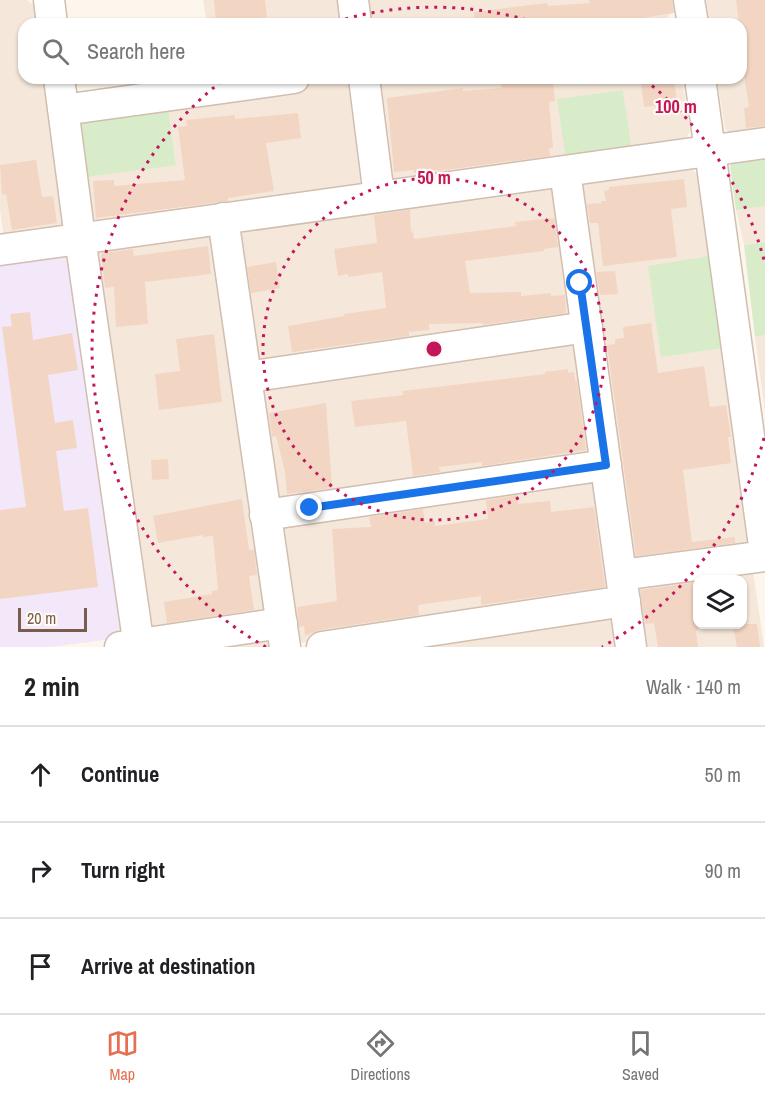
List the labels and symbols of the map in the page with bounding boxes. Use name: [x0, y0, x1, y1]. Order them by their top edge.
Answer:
text: 100 m: [655, 94, 697, 119]
text: 50 m: [417, 165, 451, 190]
route start: [566, 269, 592, 295]
centre of rings: [424, 339, 444, 359]
route end: [296, 494, 322, 520]
scale bar: [18, 605, 87, 632]

